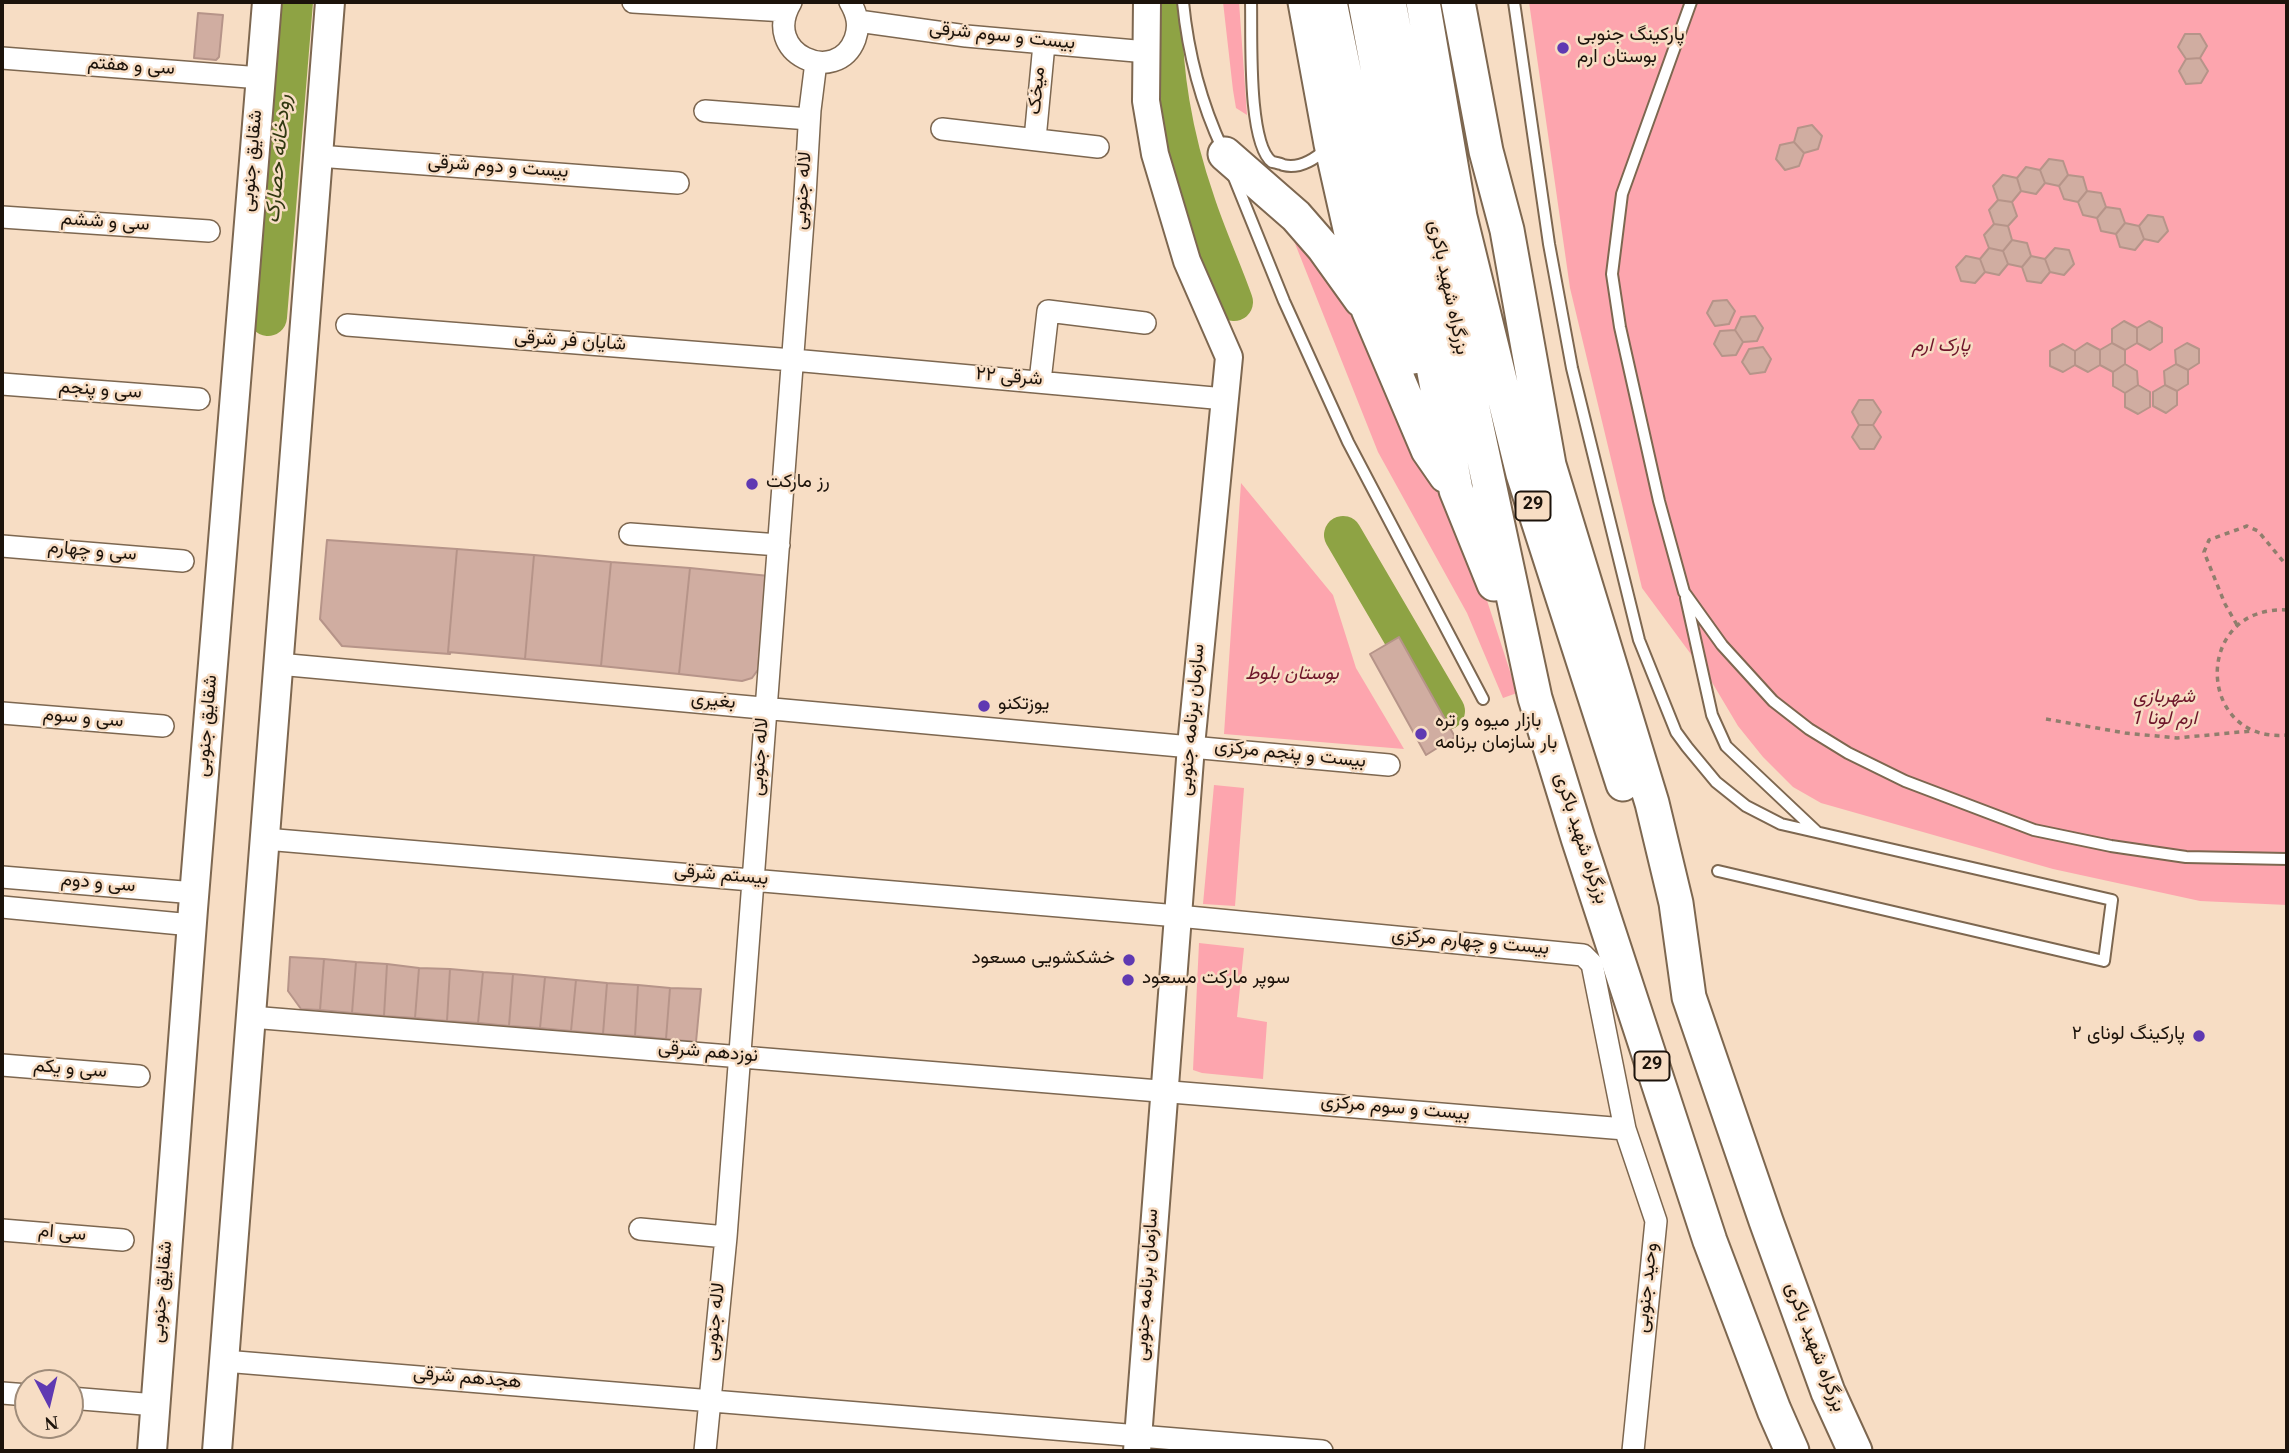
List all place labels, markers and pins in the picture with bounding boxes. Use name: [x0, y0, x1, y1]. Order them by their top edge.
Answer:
place label: پارکینگ جنوبی بوستان ارم: [1577, 26, 1685, 70]
marker: پارکینگ جنوبی بوستان ارم: [1555, 40, 1571, 56]
place label: رز مارکت: [766, 473, 830, 495]
marker: رز مارکت: [744, 476, 760, 492]
place label: یوزتکنو: [998, 695, 1049, 717]
marker: یوزتکنو: [976, 698, 992, 714]
place label: بازار میوه و تره بار سازمان برنامه: [1435, 712, 1557, 756]
marker: بازار میوه و تره بار سازمان برنامه: [1413, 726, 1429, 742]
place label: خشکشویی مسعود: [971, 949, 1115, 971]
marker: خشکشویی مسعود: [1121, 952, 1137, 968]
place label: سوپر مارکت مسعود: [1142, 969, 1290, 991]
marker: سوپر مارکت مسعود: [1120, 972, 1136, 988]
place label: پارکینگ لونای ۲: [2072, 1025, 2185, 1047]
marker: پارکینگ لونای ۲: [2191, 1028, 2207, 1044]

